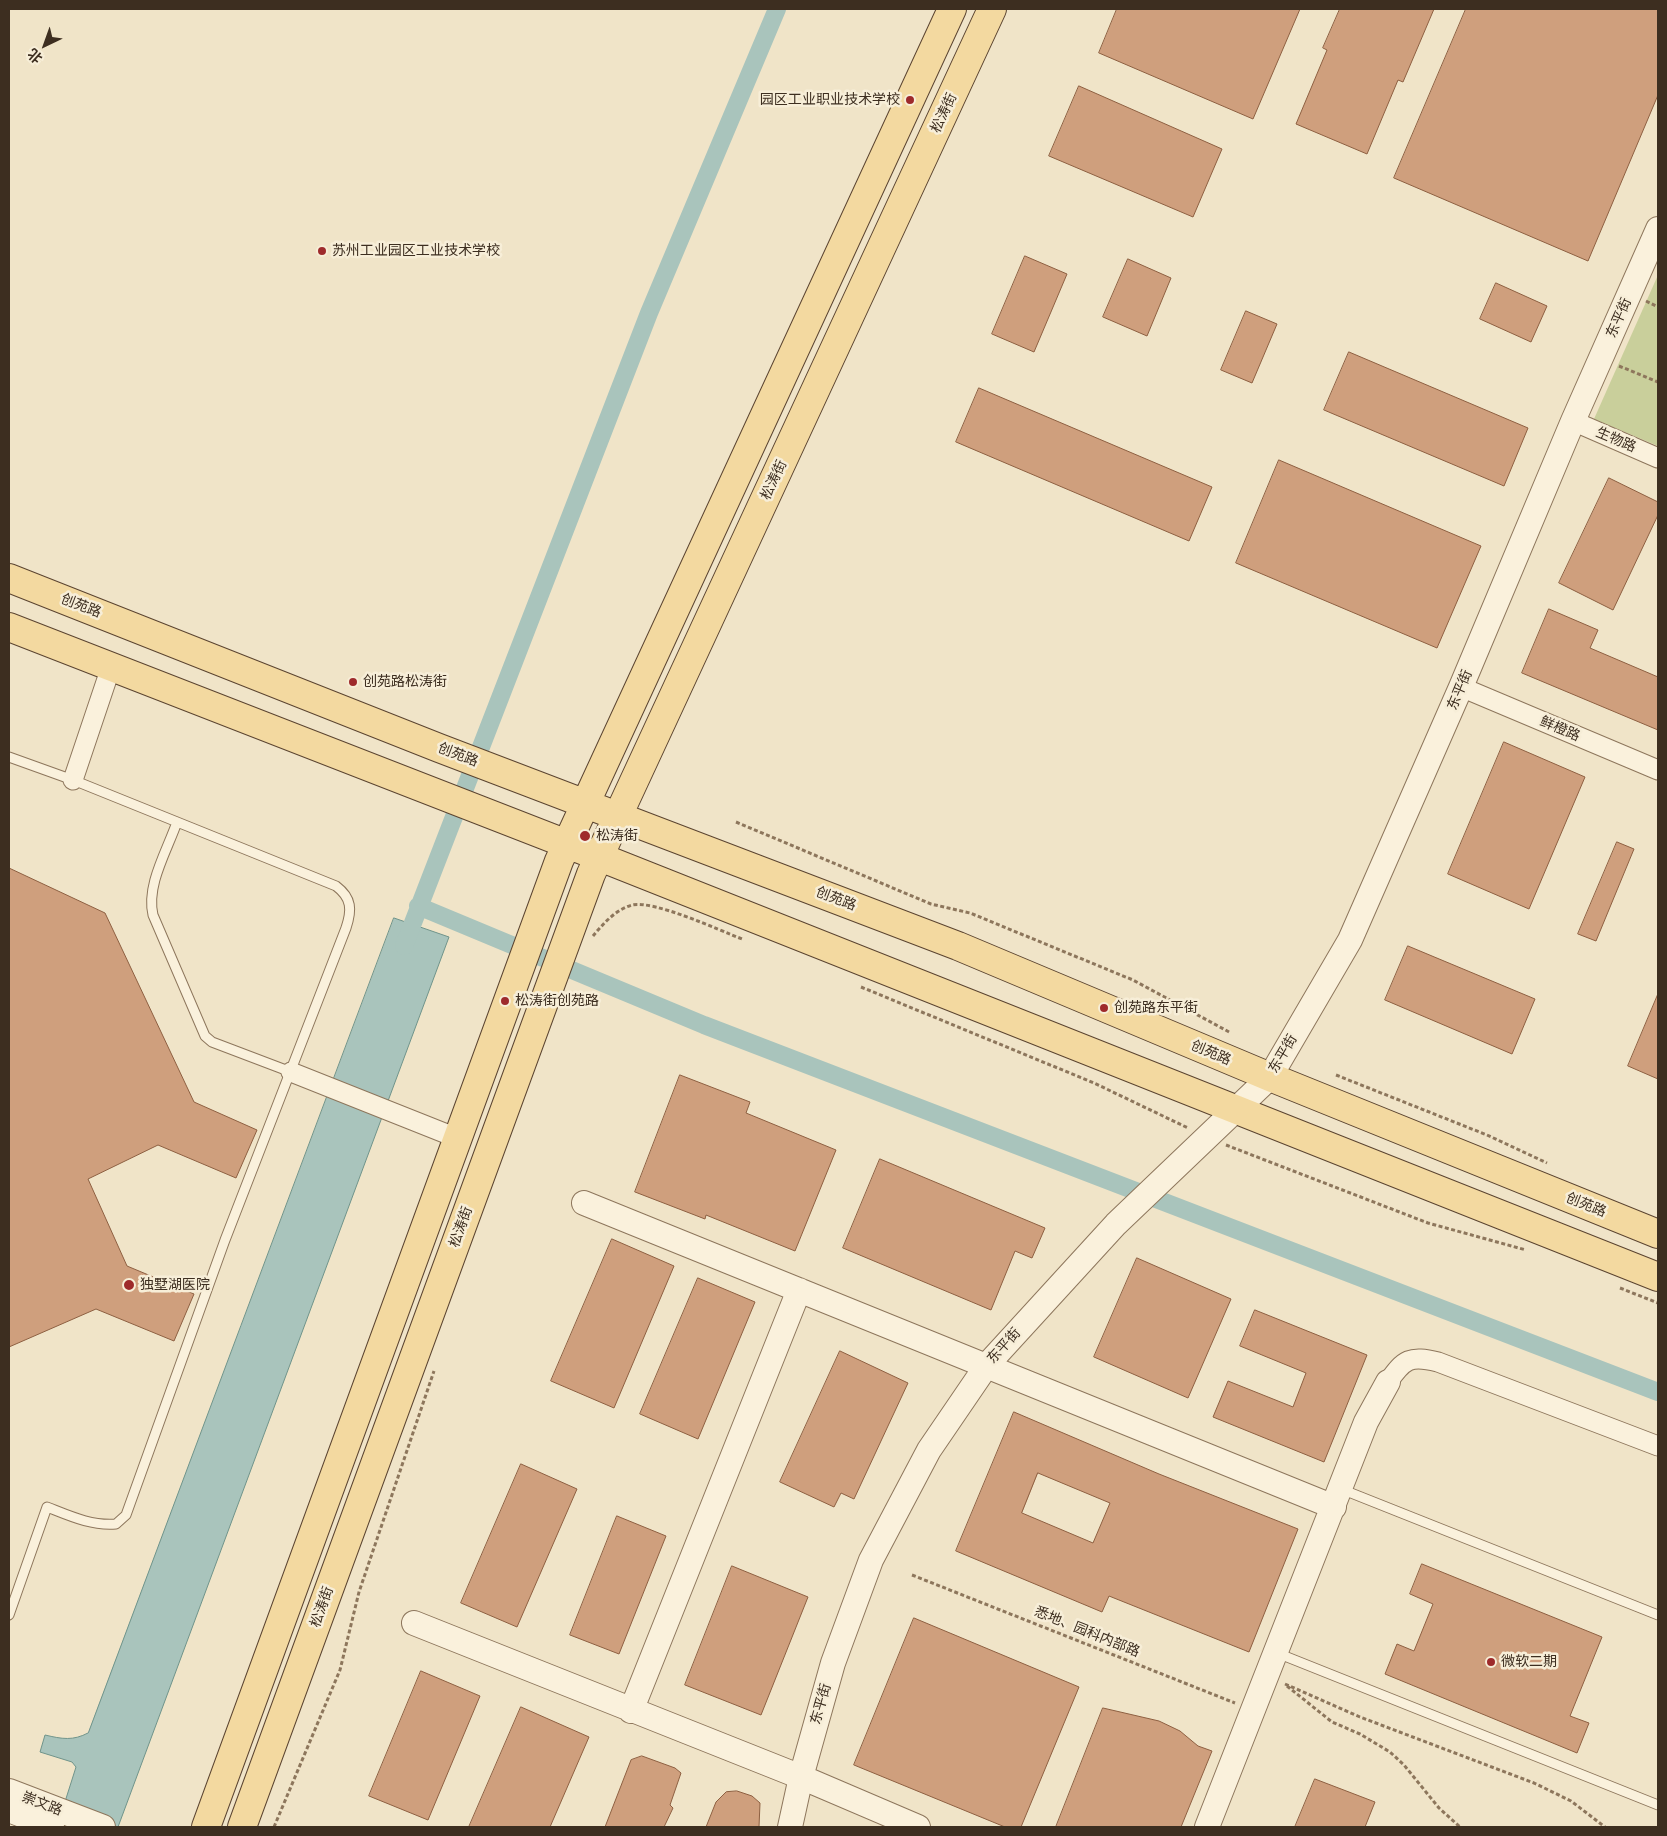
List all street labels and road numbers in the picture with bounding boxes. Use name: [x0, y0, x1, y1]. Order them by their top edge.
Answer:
street label: 松涛街: [928, 90, 960, 136]
street label: 东平街: [1603, 295, 1635, 341]
street label: 生物路: [1593, 424, 1639, 456]
street label: 松涛街: [758, 457, 790, 503]
street label: 创苑路: [58, 591, 104, 621]
street label: 东平街: [1444, 667, 1476, 713]
street label: 鲜橙路: [1537, 713, 1583, 745]
street label: 创苑路: [435, 740, 481, 770]
street label: 创苑路: [813, 884, 859, 914]
street label: 东平街: [1265, 1032, 1301, 1076]
street label: 创苑路: [1188, 1037, 1234, 1069]
street label: 创苑路: [1563, 1189, 1609, 1221]
street label: 松涛街: [446, 1204, 476, 1250]
street label: 东平街: [984, 1325, 1024, 1367]
street label: 松涛街: [307, 1584, 337, 1630]
street label: 悉地、园科内部路: [1032, 1603, 1142, 1661]
street label: 东平街: [807, 1681, 835, 1727]
street label: 崇文路: [19, 1789, 65, 1819]

